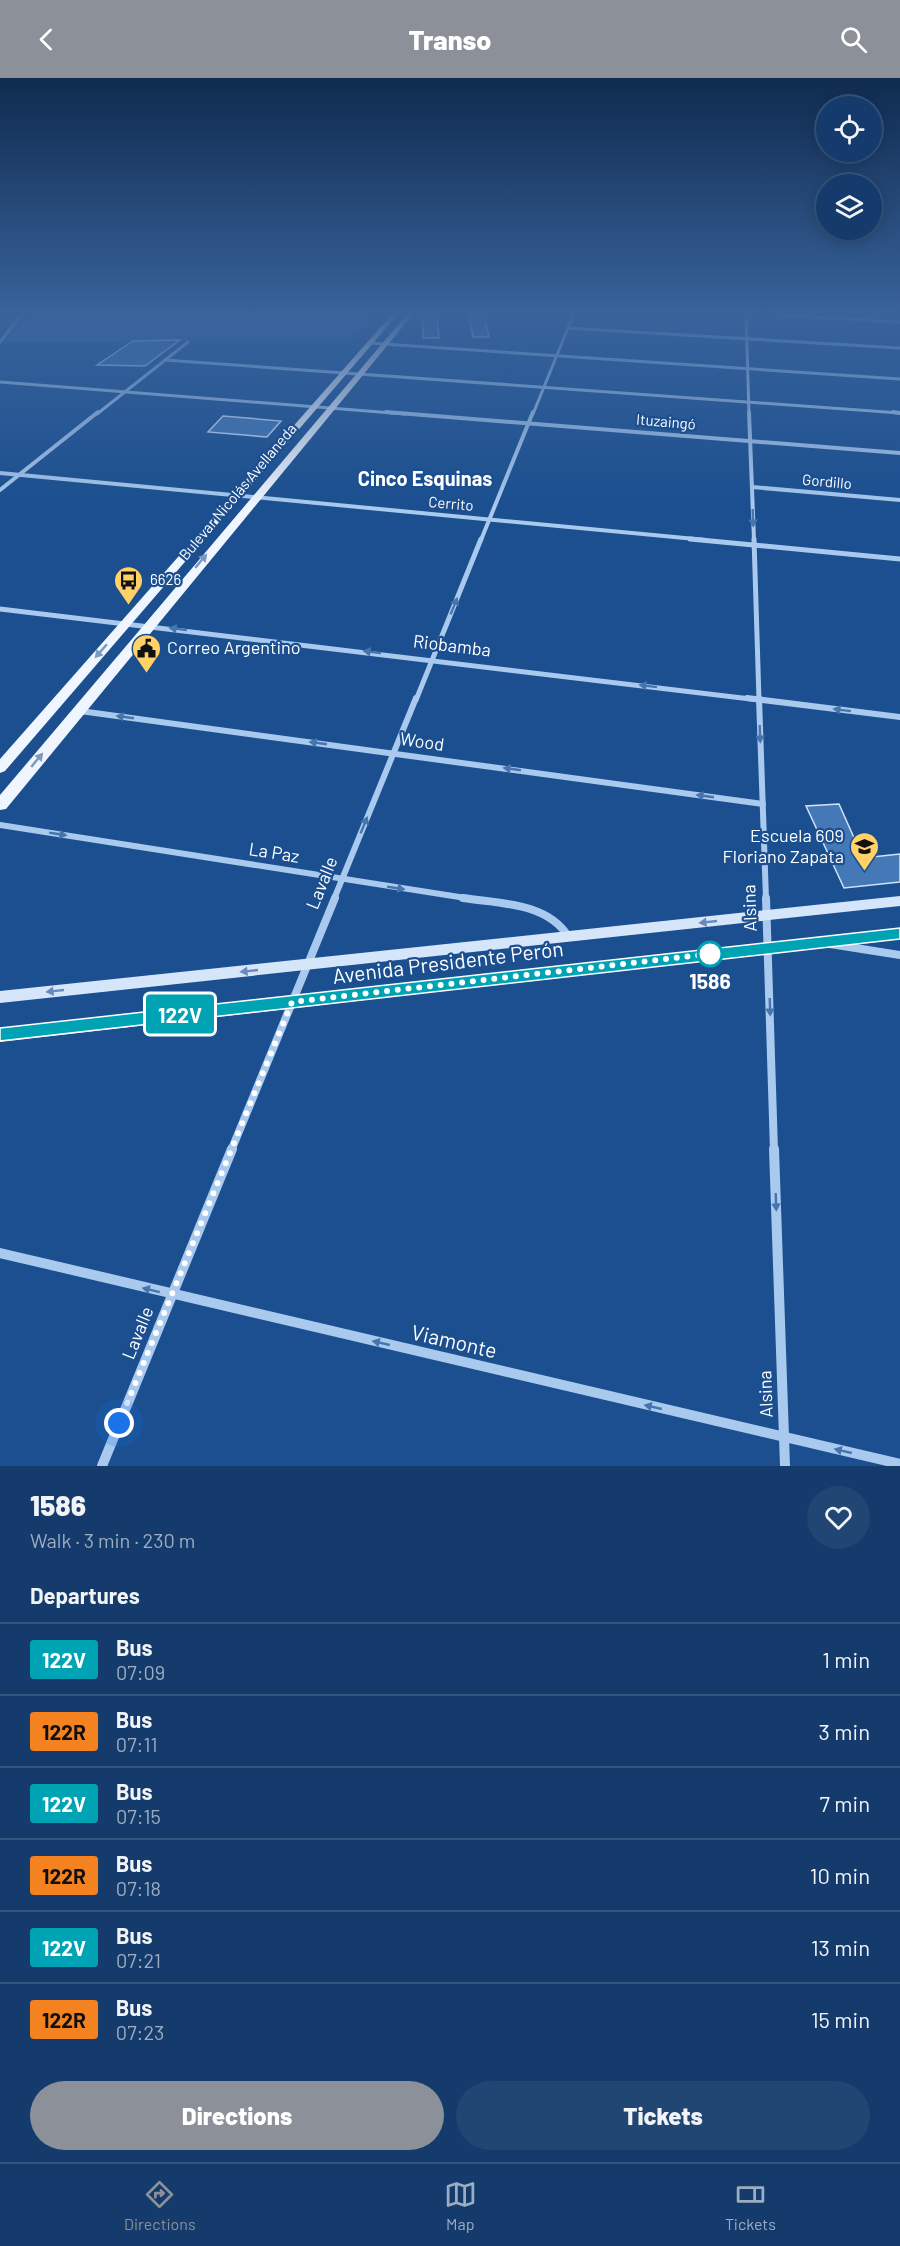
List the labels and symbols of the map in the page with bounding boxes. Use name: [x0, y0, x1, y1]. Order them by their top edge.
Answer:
street label: Ituzaingó: [636, 409, 697, 433]
street label: Bulevar Nicolás Avellaneda: [175, 419, 300, 563]
district label: Cinco Esquinas: [358, 466, 492, 490]
street label: Gordillo: [801, 470, 853, 492]
street label: Cerrito: [428, 492, 474, 514]
one-way arrow: [748, 508, 758, 527]
one-way arrow: [195, 553, 208, 569]
bus stop icon: 6626: [113, 564, 145, 606]
place label: 6626: [150, 570, 181, 588]
one-way arrow: [450, 597, 459, 615]
one-way arrow: [168, 625, 187, 634]
street label: Riobamba: [412, 629, 492, 661]
public building icon: Correo Argentino: [130, 632, 162, 674]
place label: Correo Argentino: [167, 636, 300, 658]
one-way arrow: [95, 643, 108, 658]
one-way arrow: [362, 647, 381, 656]
one-way arrow: [639, 681, 658, 690]
one-way arrow: [832, 705, 851, 715]
one-way arrow: [116, 713, 135, 722]
one-way arrow: [756, 724, 765, 743]
street label: Wood: [399, 727, 446, 755]
one-way arrow: [309, 739, 328, 748]
one-way arrow: [31, 752, 44, 768]
one-way arrow: [502, 765, 521, 774]
one-way arrow: [695, 791, 714, 800]
one-way arrow: [360, 816, 369, 834]
place label: Escuela 609 Floriano Zapata: [723, 824, 844, 867]
one-way arrow: [48, 830, 67, 839]
school or university icon: Escuela 609 Floriano Zapata: [849, 830, 881, 872]
street label: La Paz: [247, 837, 301, 867]
street label: Lavalle: [301, 853, 342, 912]
one-way arrow: [386, 883, 405, 892]
street label: Alsina: [737, 884, 761, 932]
one-way arrow: [699, 917, 718, 927]
street label: Avenida Presidente Perón: [331, 935, 565, 988]
marker: 1586: [697, 941, 723, 967]
one-way arrow: [239, 966, 258, 976]
place label: 1586: [689, 968, 731, 993]
one-way arrow: [45, 987, 64, 996]
line badge: 122V: [138, 994, 222, 1034]
one-way arrow: [765, 997, 774, 1016]
one-way arrow: [772, 1192, 781, 1211]
one-way arrow: [141, 1284, 160, 1294]
street label: Lavalle: [117, 1303, 158, 1362]
street label: Viamonte: [409, 1319, 500, 1362]
one-way arrow: [372, 1338, 391, 1348]
street label: Alsina: [753, 1370, 777, 1418]
one-way arrow: [644, 1401, 662, 1411]
your location: [104, 1408, 134, 1438]
one-way arrow: [834, 1445, 852, 1455]

